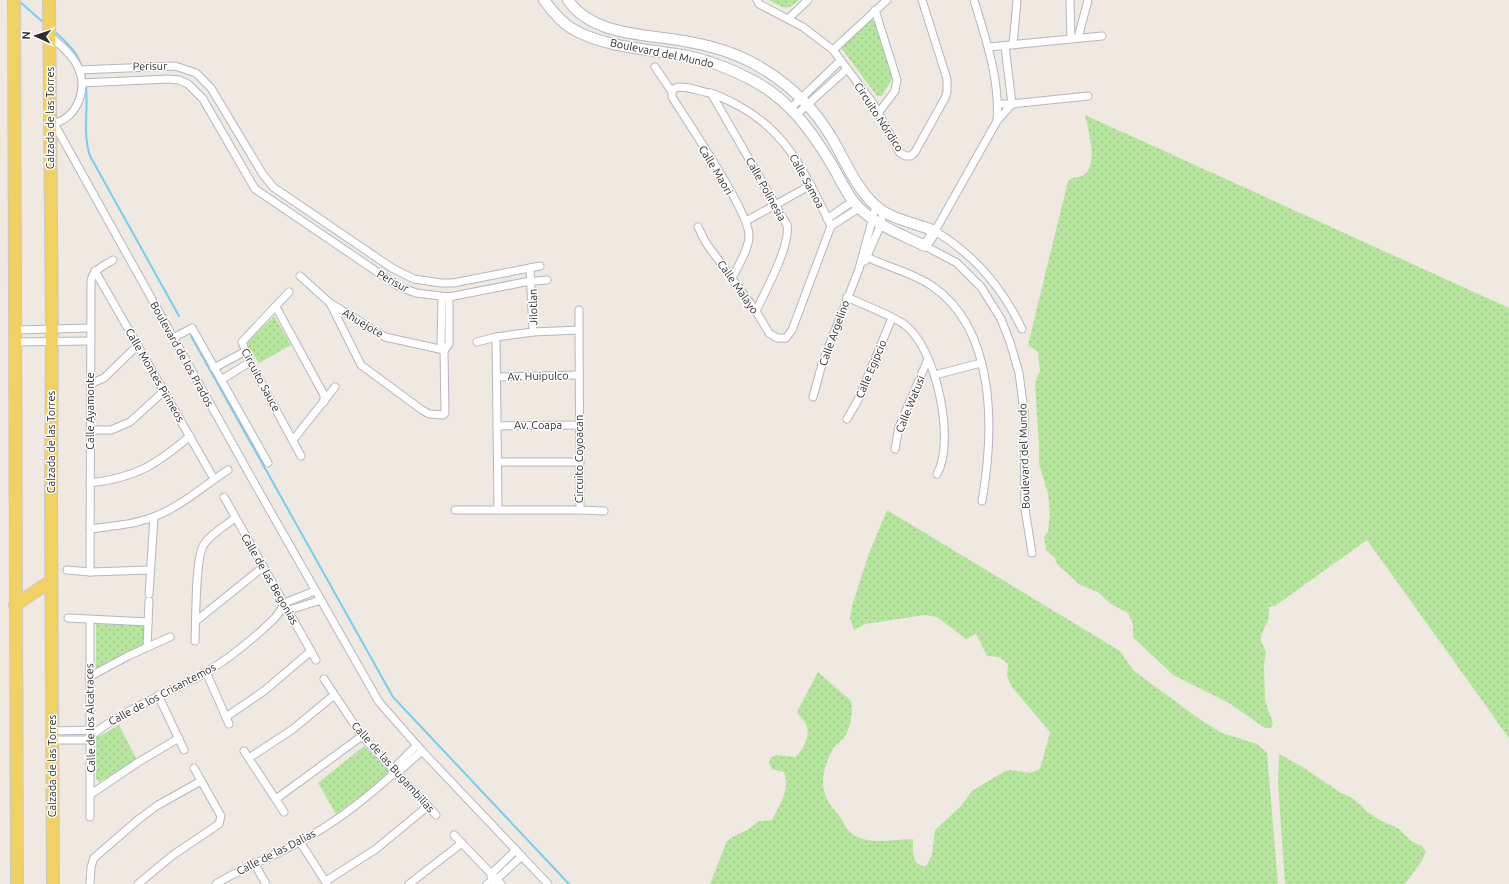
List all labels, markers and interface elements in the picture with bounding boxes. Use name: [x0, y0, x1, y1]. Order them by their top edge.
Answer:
north arrow: [16, 16, 56, 56]
text: N: [20, 31, 32, 40]
street label: Boulevard del Mundo: [609, 36, 715, 70]
street label: Perisur: [133, 60, 168, 72]
street label: Calzada de las Torres: [44, 66, 56, 169]
street label: Circuito Nórdico: [852, 80, 906, 154]
street label: Calle Maori: [697, 143, 735, 197]
street label: Calle Samoa: [787, 152, 827, 210]
street label: Calle Polinesia: [744, 155, 788, 223]
street label: Calle Malayo: [715, 258, 761, 316]
street label: Perisur: [375, 267, 412, 295]
street label: Jilotlan: [527, 289, 539, 325]
street label: Boulevard de los Prados: [148, 299, 216, 409]
street label: Calle Argelino: [817, 299, 851, 367]
street label: Ahuejote: [341, 306, 385, 340]
street label: Calle Montes Pirineos: [123, 326, 187, 424]
street label: Calle Egipcio: [853, 338, 889, 400]
street label: Circuito Sauce: [239, 346, 283, 414]
street label: Av. Huipulco: [507, 369, 569, 383]
street label: Calle Ayamonte: [84, 372, 96, 450]
street label: Calle Watusi: [893, 374, 927, 434]
street label: Calzada de las Torres: [45, 390, 57, 493]
street label: Boulevard del Mundo: [1016, 403, 1032, 509]
street label: Circuito Coyoacan: [573, 415, 585, 503]
street label: Av. Coapa: [514, 419, 562, 431]
street label: Calle de las Begonias: [239, 531, 301, 627]
street label: Calle de los Crisantemos: [106, 660, 218, 727]
street label: Calle de los Alcatraces: [83, 663, 97, 773]
street label: Calzada de las Torres: [46, 714, 58, 817]
street label: Calle de las Bugambilias: [349, 719, 437, 815]
street label: Calle de las Dalias: [234, 827, 318, 877]

